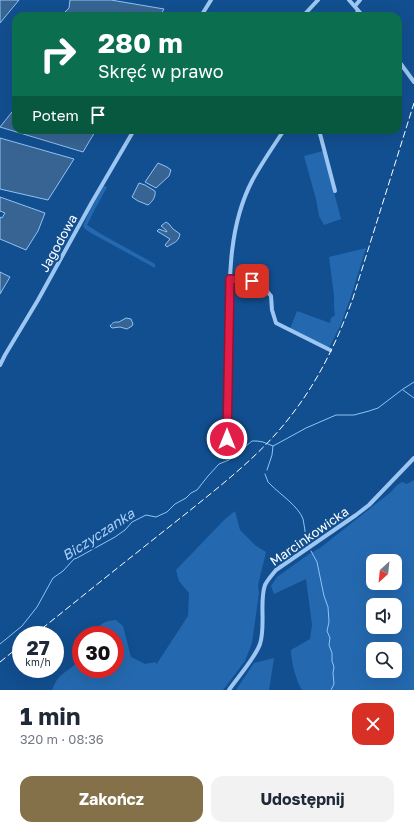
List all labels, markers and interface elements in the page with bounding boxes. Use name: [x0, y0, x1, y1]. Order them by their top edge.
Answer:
text: 280 m: [98, 26, 183, 59]
icon: right: [32, 28, 84, 80]
text: Skręć w prawo: [98, 60, 223, 82]
icon: arrive: [87, 104, 109, 126]
text: Potem: [32, 106, 79, 124]
street label: Jagodowa: [36, 211, 80, 275]
pin: [235, 264, 269, 298]
icon: arrive: [241, 270, 263, 292]
position arrow: [206, 418, 248, 460]
street label: Marcinkowicka: [267, 503, 351, 569]
water label: Biczyczanka: [59, 504, 138, 564]
north arrow: [366, 554, 402, 590]
map controls: [366, 554, 402, 678]
button: sound: [366, 598, 402, 634]
speed limit sign: 30: [72, 626, 124, 678]
text: 27: [26, 635, 50, 659]
button: search: [366, 642, 402, 678]
text: km/h: [25, 656, 51, 668]
text: 1 min: [20, 701, 80, 730]
button: close: [352, 703, 394, 745]
text: 320 m · 08:36: [20, 731, 104, 747]
button: Zakończ: [20, 776, 203, 822]
button: Udostępnij: [211, 776, 394, 822]

